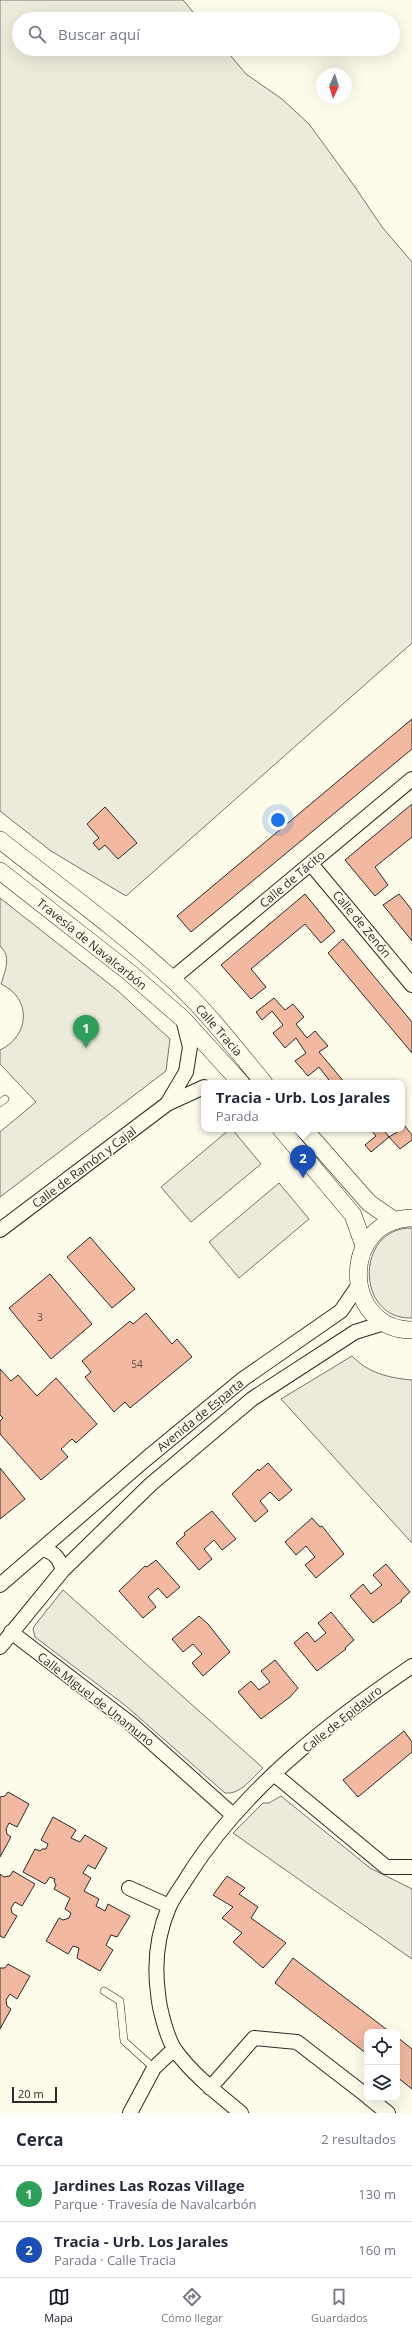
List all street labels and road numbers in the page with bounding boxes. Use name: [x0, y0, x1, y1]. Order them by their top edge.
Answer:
street label: Calle de Tácito: [256, 846, 328, 912]
street label: Calle de Zenón: [329, 887, 395, 961]
street label: Travesía de Navalcarbón: [33, 894, 151, 994]
street label: Calle Tracia: [192, 1000, 246, 1060]
street label: Calle de Ramón y Cajal: [28, 1122, 140, 1212]
street label: Avenida de Esparta: [153, 1375, 247, 1455]
street label: Calle Miguel de Unamuno: [34, 1648, 158, 1750]
street label: Calle de Epidauro: [299, 1682, 385, 1756]

